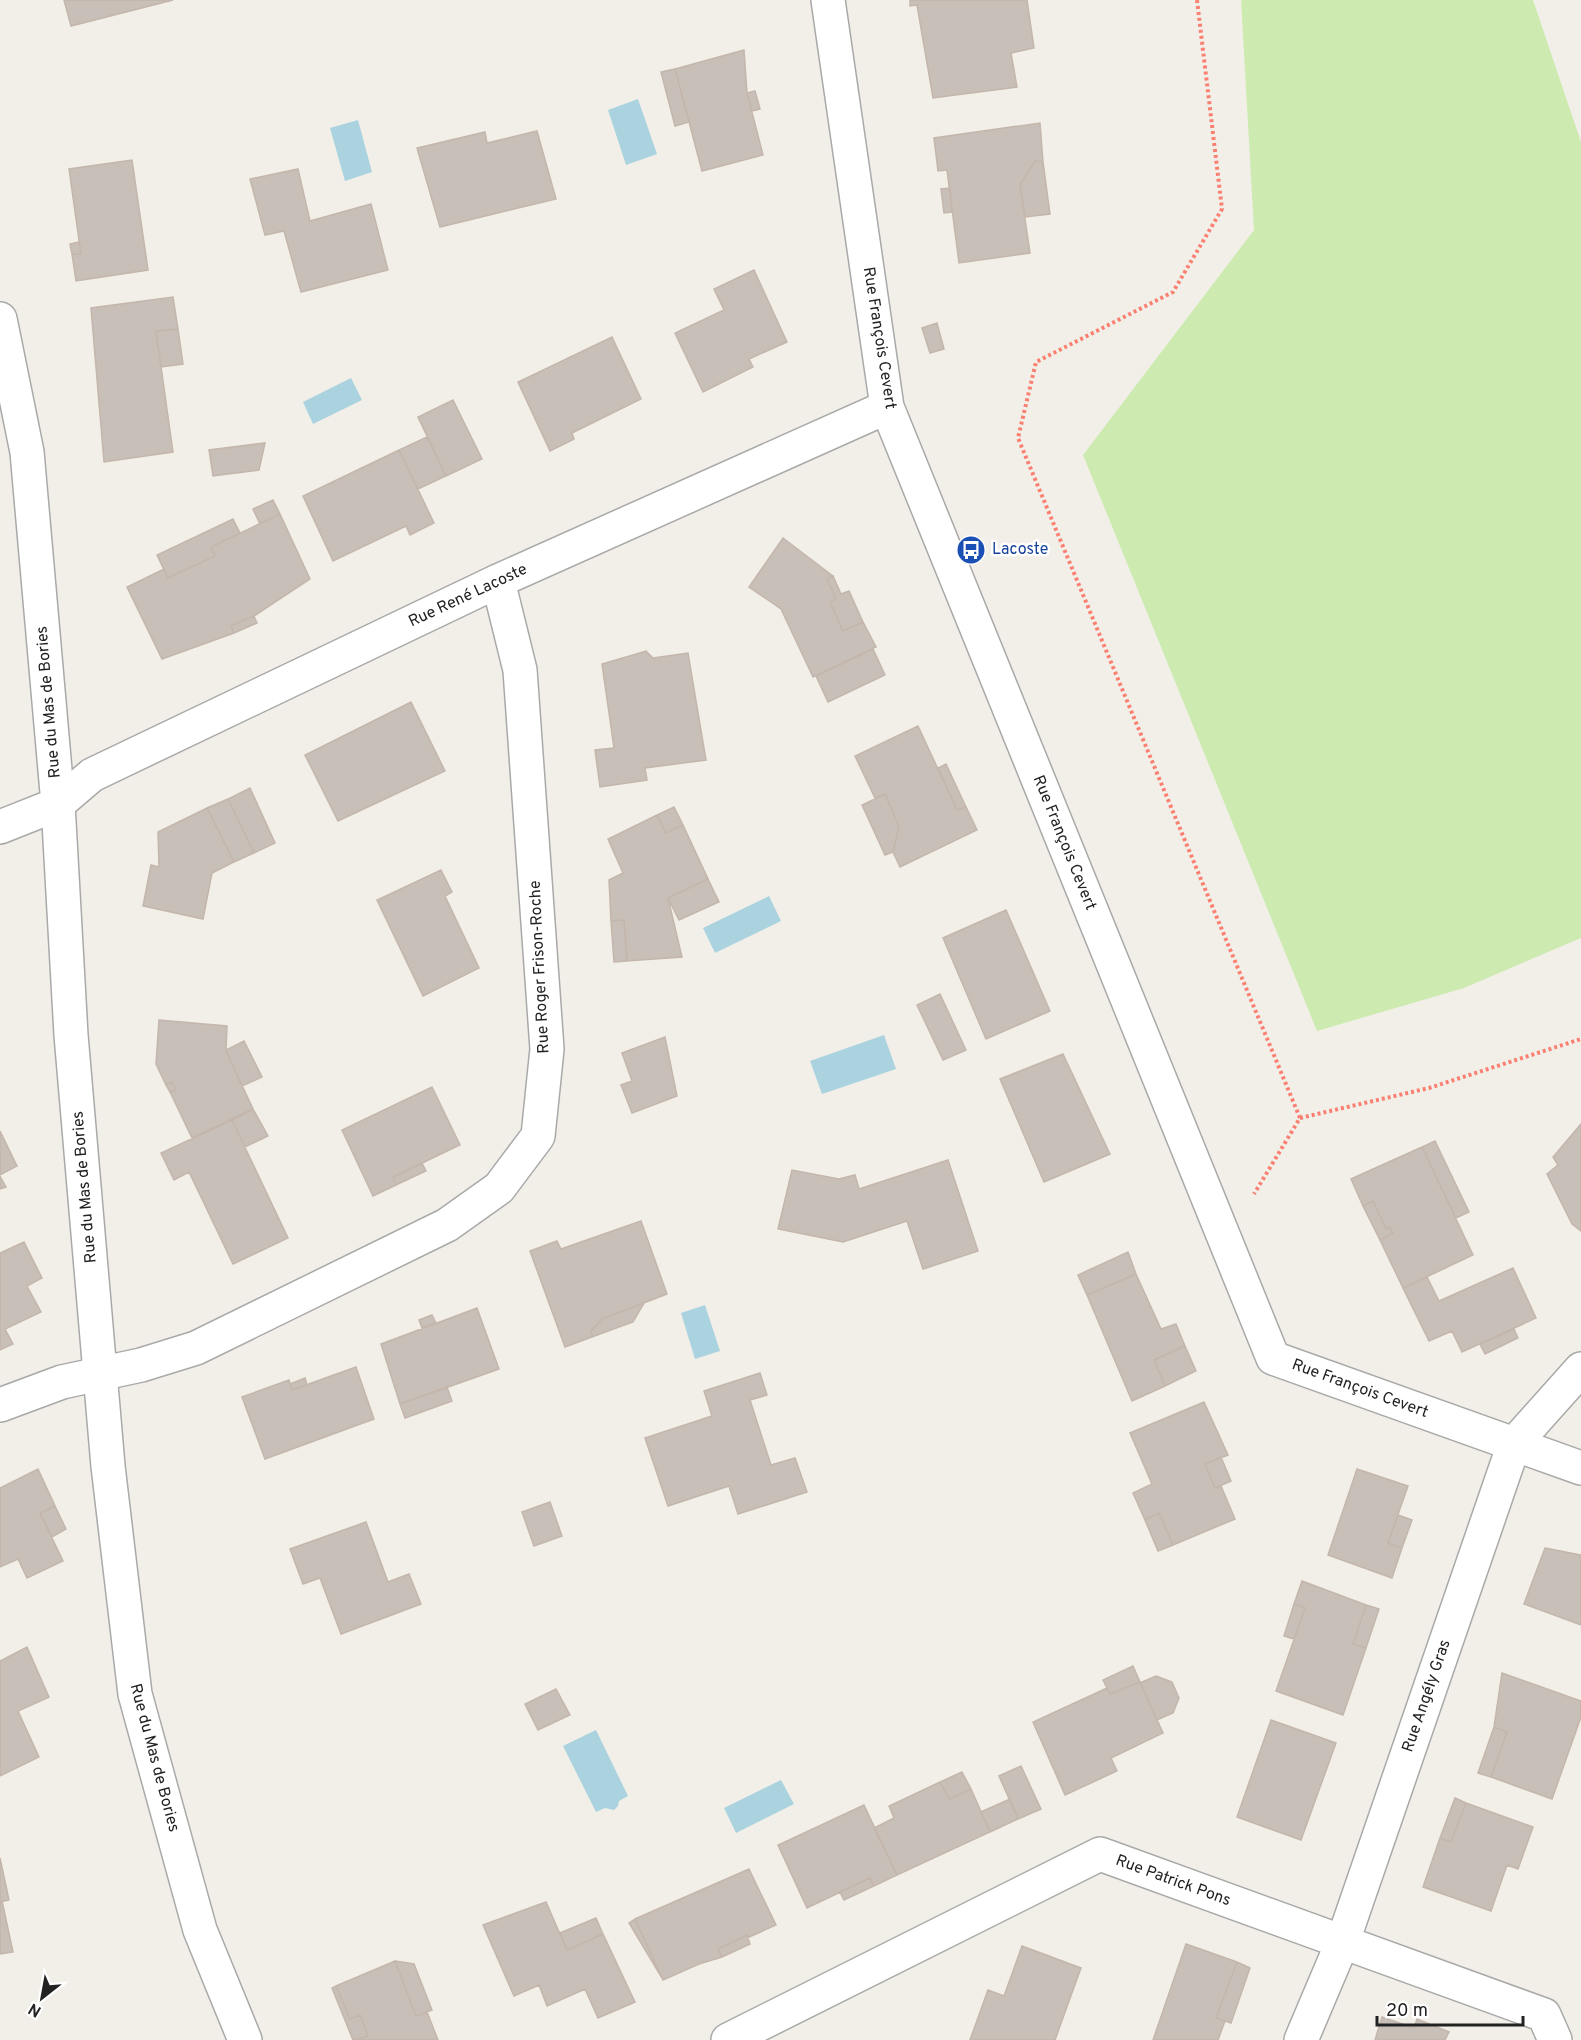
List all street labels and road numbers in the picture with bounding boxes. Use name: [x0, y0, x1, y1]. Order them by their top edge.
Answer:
street label: Rue François Cevert: [858, 265, 900, 411]
street label: Rue René Lacoste: [405, 560, 531, 632]
street label: Rue du Mas de Bories: [32, 625, 66, 779]
street label: Rue François Cevert: [1028, 773, 1100, 913]
street label: Rue Roger Frison-Roche: [525, 880, 555, 1054]
street label: Rue du Mas de Bories: [68, 1110, 102, 1264]
street label: Rue François Cevert: [1289, 1355, 1431, 1423]
street label: Rue Angély Gras: [1398, 1637, 1456, 1755]
street label: Rue du Mas de Bories: [125, 1682, 183, 1834]
street label: Rue Patrick Pons: [1113, 1851, 1233, 1911]

